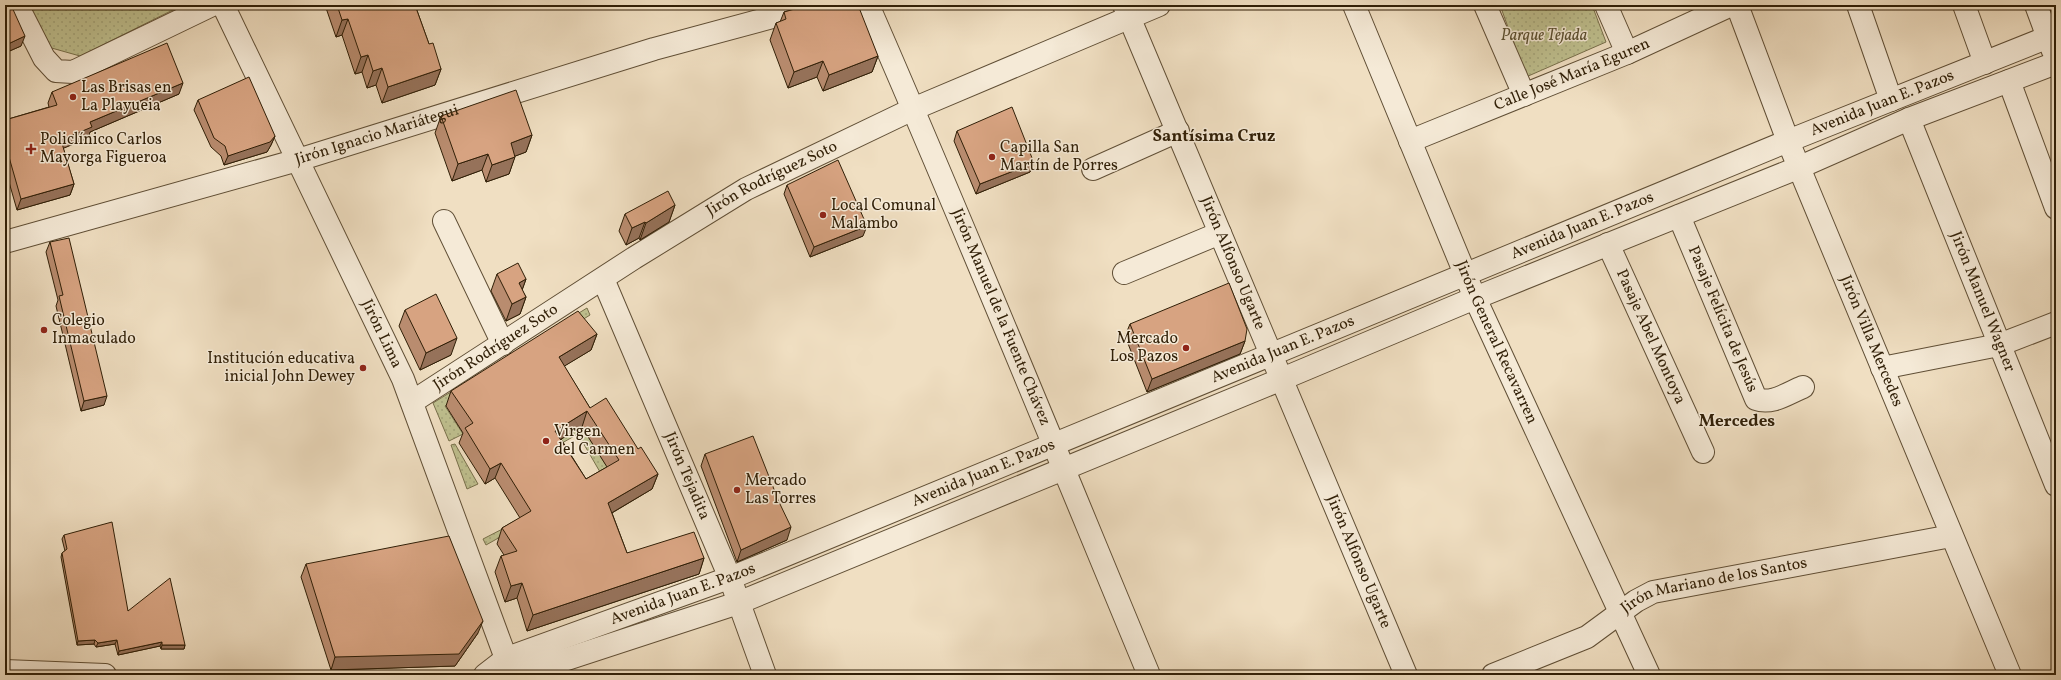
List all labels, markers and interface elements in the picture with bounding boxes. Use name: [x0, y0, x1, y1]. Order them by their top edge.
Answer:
park label: Parque Tejada: [1501, 25, 1588, 47]
street label: Calle José María Eguren: [1491, 33, 1654, 117]
street label: Avenida Juan E. Pazos: [1807, 65, 1958, 142]
place label: Las Brisas en La Playueia: [81, 77, 171, 117]
marker: Las Brisas en La Playueia: [68, 92, 78, 102]
street label: Jirón Ignacio Mariátegui: [292, 99, 462, 171]
district label: Santísima Cruz: [1152, 125, 1276, 148]
place label: Policlínico Carlos Mayorga Figueroa: [40, 129, 167, 169]
street label: Jirón Rodríguez Soto: [702, 136, 841, 222]
place label: Capilla San Martín de Porres: [1000, 137, 1118, 177]
marker: Policlínico Carlos Mayorga Figueroa: [25, 143, 37, 155]
marker: Capilla San Martín de Porres: [987, 152, 997, 162]
street label: Avenida Juan E. Pazos: [1507, 186, 1658, 265]
street label: Jirón Alfonso Ugarte: [1195, 193, 1271, 333]
place label: Local Comunal Malambo: [831, 195, 936, 235]
street label: Jirón Manuel de la Fuente Chávez: [945, 205, 1056, 429]
marker: Local Comunal Malambo: [818, 210, 828, 220]
street label: Jirón Manuel Wagner: [1944, 228, 2021, 376]
street label: Pasaje Felícita de Jesús: [1682, 243, 1763, 396]
street label: Jirón General Recavarren: [1450, 257, 1543, 428]
street label: Pasaje Abel Montoya: [1610, 266, 1691, 408]
street label: Jirón Villa Mercedes: [1834, 272, 1908, 410]
street label: Jirón Lima: [355, 296, 407, 372]
street label: Jirón Rodríguez Soto: [429, 299, 563, 396]
place label: Colegio Inmaculado: [52, 310, 136, 350]
street label: Avenida Juan E. Pazos: [1208, 310, 1358, 389]
marker: Colegio Inmaculado: [39, 325, 49, 335]
place label: Mercado Los Pazos: [1110, 328, 1178, 368]
marker: Mercado Los Pazos: [1181, 343, 1191, 353]
place label: Institución educativa inicial John Dewey: [207, 348, 355, 388]
marker: Institución educativa inicial John Dewey: [358, 363, 368, 373]
district label: Mercedes: [1699, 410, 1775, 433]
place label: Virgen del Carmen: [554, 421, 635, 461]
street label: Jirón Tejadita: [658, 429, 715, 523]
street label: Avenida Juan E. Pazos: [909, 434, 1059, 513]
marker: Virgen del Carmen: [541, 436, 551, 446]
place label: Mercado Las Torres: [745, 470, 816, 510]
marker: Mercado Las Torres: [732, 485, 742, 495]
street label: Jirón Alfonso Ugarte: [1320, 492, 1396, 632]
street label: Jirón Mariano de los Santos: [1616, 552, 1809, 620]
street label: Avenida Juan E. Pazos: [607, 558, 759, 631]

